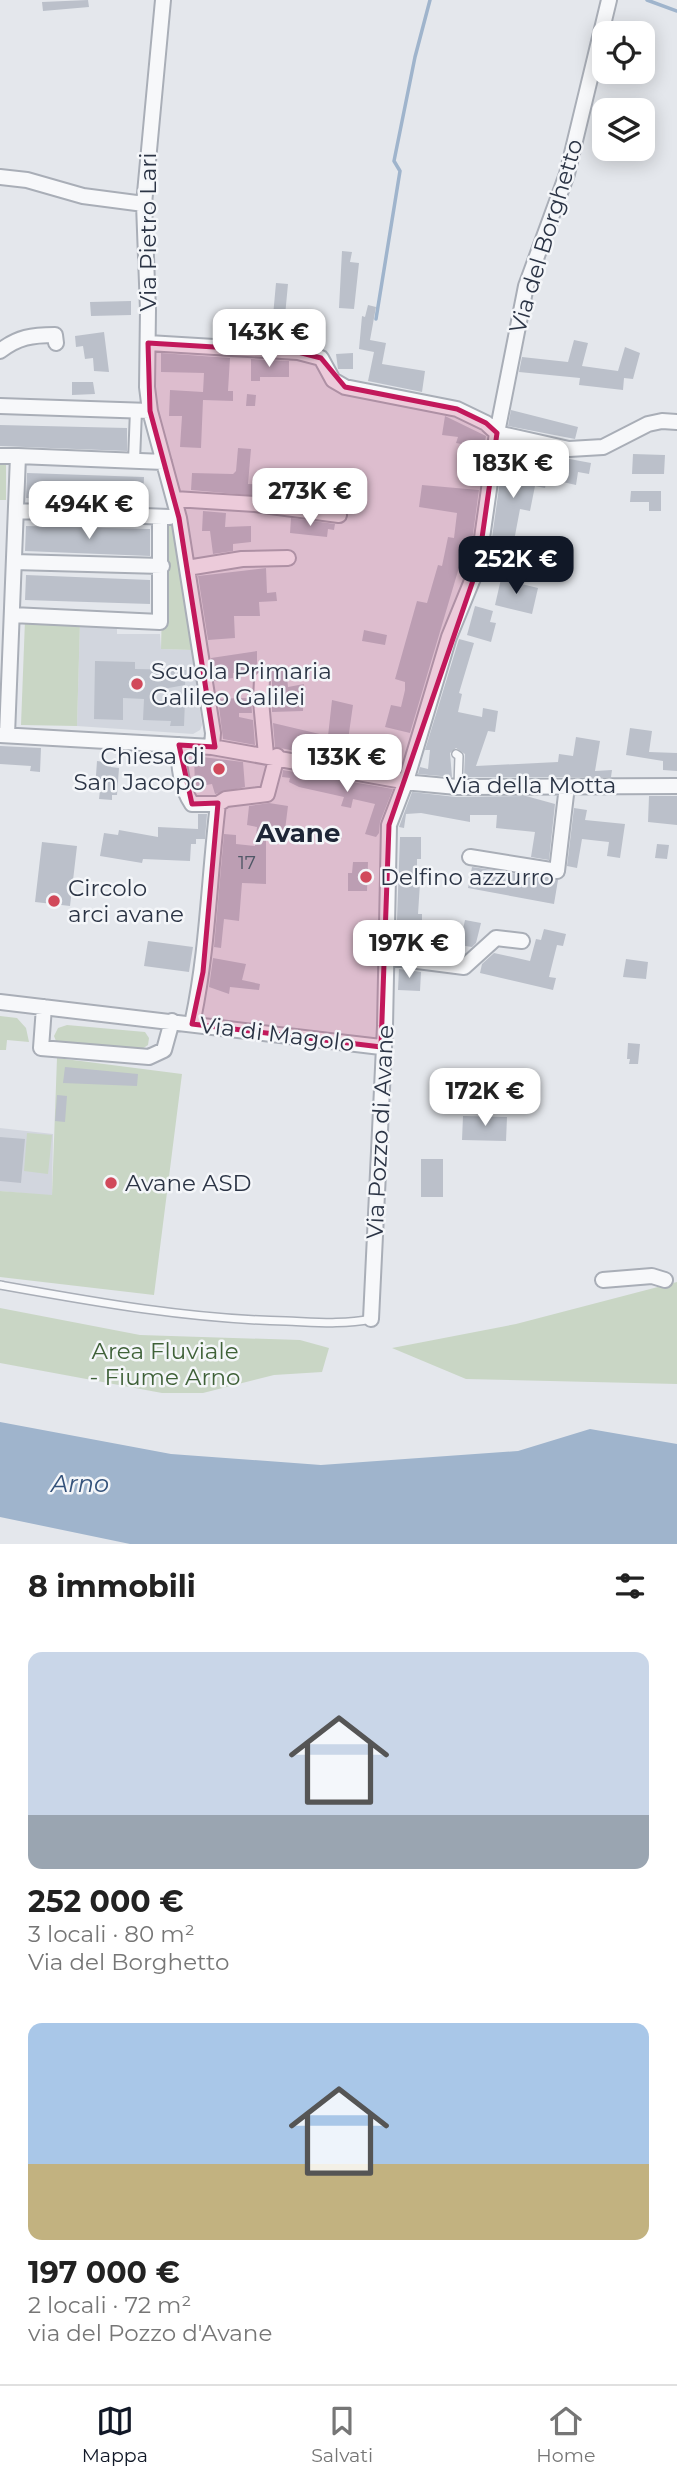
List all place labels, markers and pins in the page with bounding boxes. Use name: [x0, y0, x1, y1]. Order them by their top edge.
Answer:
pin: 143K €: [212, 310, 326, 369]
pin: 183K €: [456, 440, 570, 500]
pin: 273K €: [253, 468, 367, 528]
pin: 494K €: [32, 482, 146, 541]
pin: 252K €: [459, 536, 573, 596]
place label: Scuola Primaria Galileo Galilei: [151, 657, 332, 711]
marker: Scuola Primaria Galileo Galilei: [129, 676, 145, 692]
pin: 133K €: [290, 734, 404, 794]
place label: Chiesa di San Jacopo: [73, 742, 205, 796]
marker: Chiesa di San Jacopo: [211, 761, 227, 777]
place label: Delfino azzurro: [380, 863, 554, 891]
marker: Delfino azzurro: [358, 869, 374, 885]
place label: Circolo arci avane: [68, 874, 184, 928]
marker: Circolo arci avane: [46, 893, 62, 909]
pin: 197K €: [352, 920, 466, 980]
pin: 172K €: [428, 1068, 542, 1128]
place label: Avane ASD: [125, 1169, 252, 1197]
marker: Avane ASD: [103, 1175, 119, 1191]

